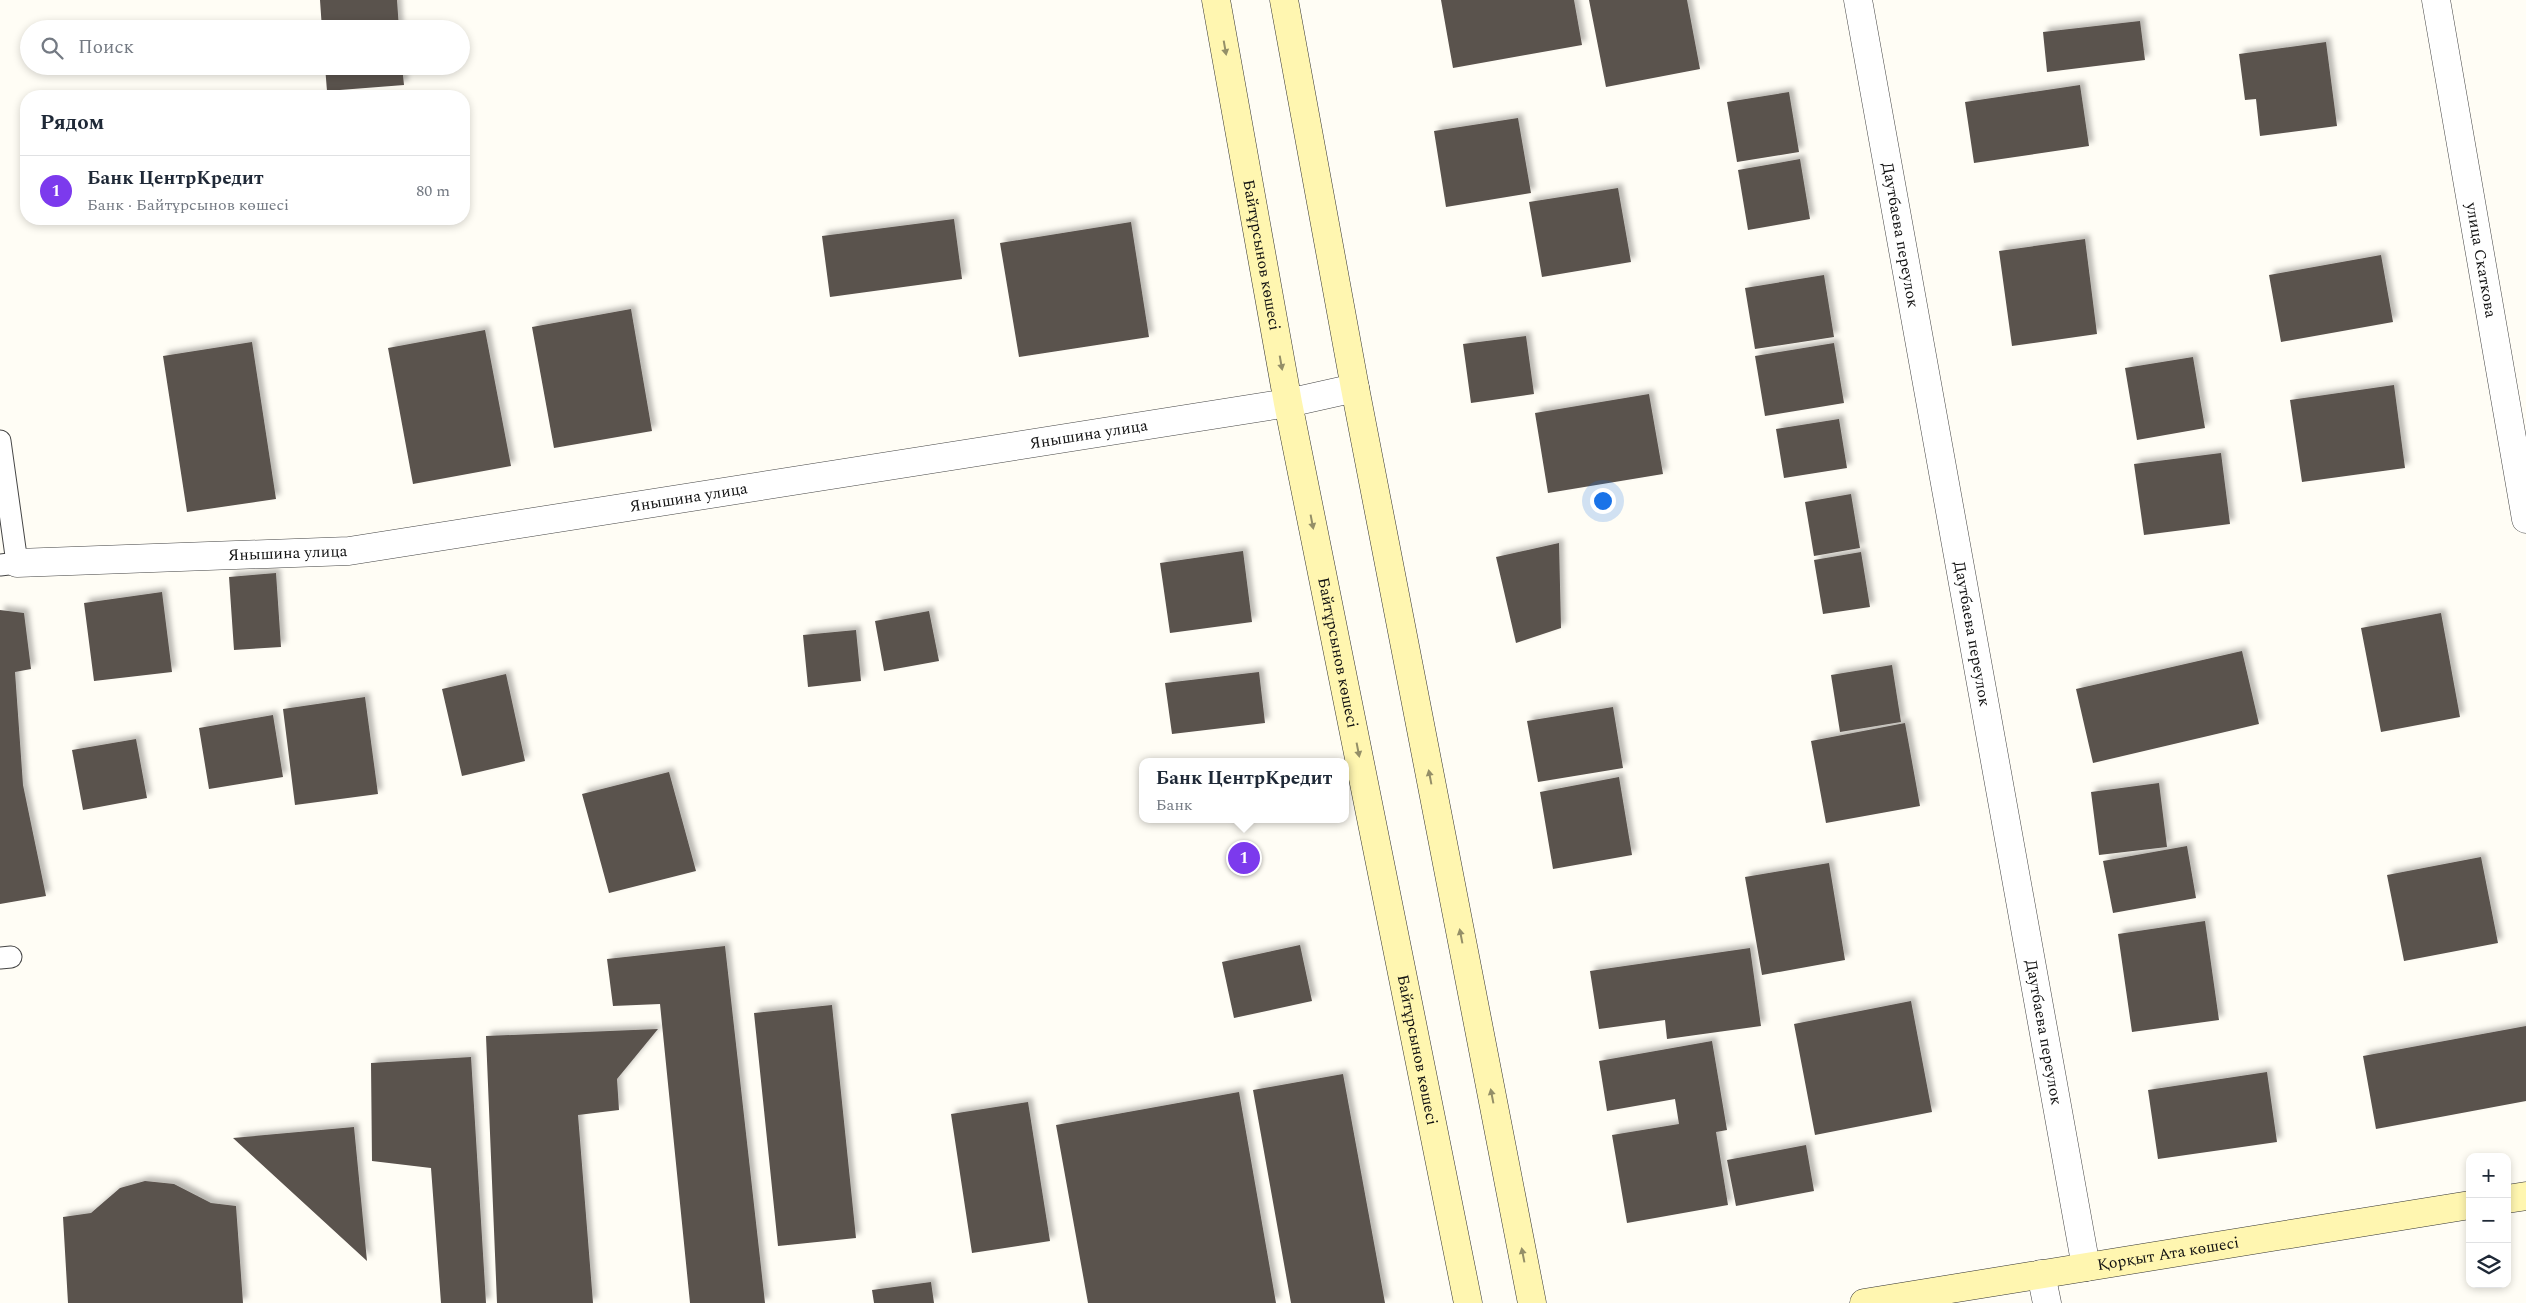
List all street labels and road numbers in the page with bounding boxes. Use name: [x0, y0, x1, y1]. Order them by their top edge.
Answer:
street label: Даутбаева переулок: [1875, 161, 1925, 310]
street label: Байтұрсынов көшесі: [1236, 177, 1287, 332]
street label: улица Скаткова: [2459, 200, 2503, 320]
street label: Янышина улица: [1028, 413, 1150, 456]
street label: Янышина улица: [628, 476, 750, 519]
street label: Янышина улица: [228, 539, 348, 567]
street label: Даутбаева переулок: [1947, 559, 1997, 709]
street label: Байтұрсынов көшесі: [1311, 575, 1365, 730]
street label: Даутбаева переулок: [2019, 958, 2069, 1107]
street label: Байтұрсынов көшесі: [1391, 972, 1444, 1127]
street label: Қорқыт Ата көшесі: [2095, 1231, 2241, 1277]

